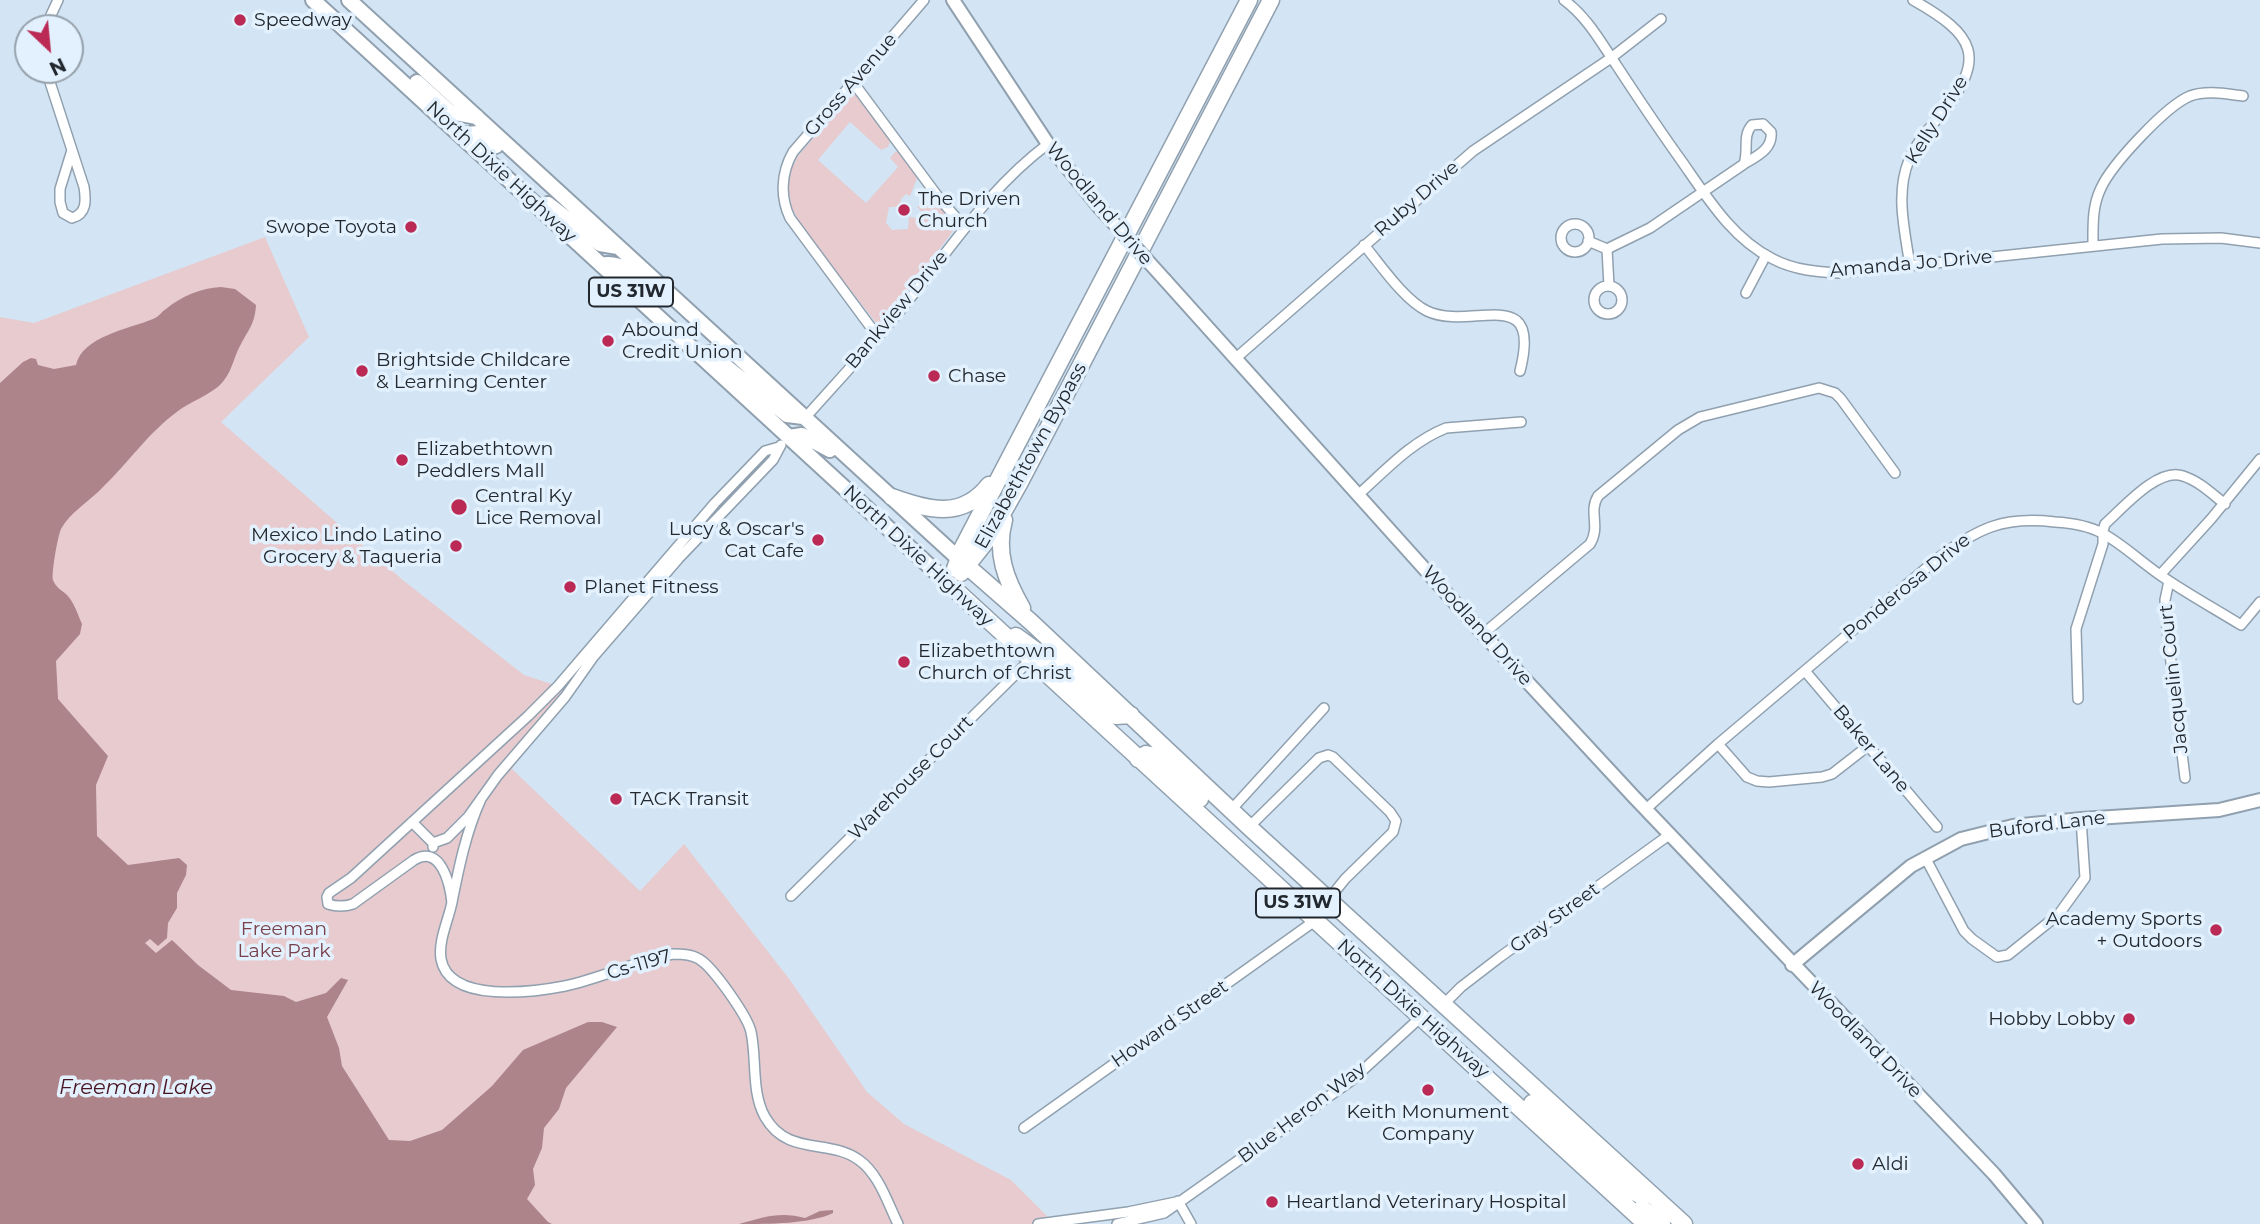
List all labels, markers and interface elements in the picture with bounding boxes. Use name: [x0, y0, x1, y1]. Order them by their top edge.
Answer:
place label: Speedway: [254, 9, 352, 31]
marker: Speedway: [232, 12, 248, 28]
north arrow: [14, 14, 84, 84]
street label: Gross Avenue: [800, 29, 902, 141]
text: N: [46, 53, 69, 80]
street label: Kelly Drive: [1901, 72, 1973, 168]
street label: North Dixie Highway: [421, 96, 581, 248]
street label: Woodland Drive: [1041, 138, 1157, 270]
street label: Ruby Drive: [1370, 156, 1464, 242]
place label: The Driven Church: [918, 188, 1021, 232]
marker: The Driven Church: [896, 202, 912, 218]
place label: Swope Toyota: [266, 216, 397, 238]
marker: Swope Toyota: [403, 219, 419, 235]
street label: Bankview Drive: [841, 246, 953, 374]
street label: Amanda Jo Drive: [1829, 246, 1993, 282]
road number: US 31W: [589, 278, 673, 306]
place label: Abound Credit Union: [622, 319, 743, 363]
marker: Abound Credit Union: [600, 333, 616, 349]
place label: Brightside Childcare & Learning Center: [376, 349, 570, 393]
street label: Elizabethtown Bypass: [970, 359, 1092, 553]
marker: Brightside Childcare & Learning Center: [354, 363, 370, 379]
place label: Chase: [948, 365, 1006, 387]
marker: Chase: [926, 368, 942, 384]
place label: Elizabethtown Peddlers Mall: [416, 438, 553, 482]
marker: Elizabethtown Peddlers Mall: [394, 452, 410, 468]
street label: North Dixie Highway: [838, 480, 998, 632]
place label: Central Ky Lice Removal: [475, 485, 602, 529]
marker: Central Ky Lice Removal: [449, 497, 469, 517]
place label: Lucy & Oscar's Cat Cafe: [669, 518, 804, 562]
place label: Mexico Lindo Latino Grocery & Taqueria: [251, 524, 442, 568]
street label: Ponderosa Drive: [1839, 529, 1975, 645]
marker: Lucy & Oscar's Cat Cafe: [810, 532, 826, 548]
marker: Mexico Lindo Latino Grocery & Taqueria: [448, 538, 464, 554]
street label: Woodland Drive: [1417, 561, 1537, 691]
place label: Planet Fitness: [584, 576, 719, 598]
marker: Planet Fitness: [562, 579, 578, 595]
street label: Jacquelin Court: [2155, 603, 2193, 755]
place label: Elizabethtown Church of Christ: [918, 640, 1072, 684]
marker: Elizabethtown Church of Christ: [896, 654, 912, 670]
street label: Baker Lane: [1828, 701, 1914, 797]
street label: Warehouse Court: [844, 711, 978, 845]
place label: TACK Transit: [630, 788, 749, 810]
marker: TACK Transit: [608, 791, 624, 807]
street label: Buford Lane: [1987, 807, 2107, 843]
street label: Gray Street: [1506, 878, 1604, 958]
road number: US 31W: [1256, 888, 1340, 918]
place label: Academy Sports + Outdoors: [2046, 908, 2202, 952]
park label: Freeman Lake Park: [237, 918, 331, 962]
marker: Academy Sports + Outdoors: [2208, 922, 2224, 938]
street label: North Dixie Highway: [1332, 935, 1494, 1083]
street label: Cs-1197: [604, 945, 674, 985]
street label: Howard Street: [1107, 975, 1233, 1073]
street label: Woodland Drive: [1803, 977, 1927, 1103]
place label: Hobby Lobby: [1988, 1008, 2115, 1030]
marker: Hobby Lobby: [2121, 1011, 2137, 1027]
street label: Blue Heron Way: [1234, 1058, 1370, 1168]
water label: Freeman Lake: [59, 1075, 213, 1101]
marker: Keith Monument Company: [1420, 1082, 1436, 1098]
place label: Keith Monument Company: [1347, 1101, 1509, 1145]
place label: Aldi: [1872, 1153, 1909, 1175]
marker: Aldi: [1850, 1156, 1866, 1172]
place label: Heartland Veterinary Hospital: [1286, 1191, 1567, 1213]
marker: Heartland Veterinary Hospital: [1264, 1194, 1280, 1210]

